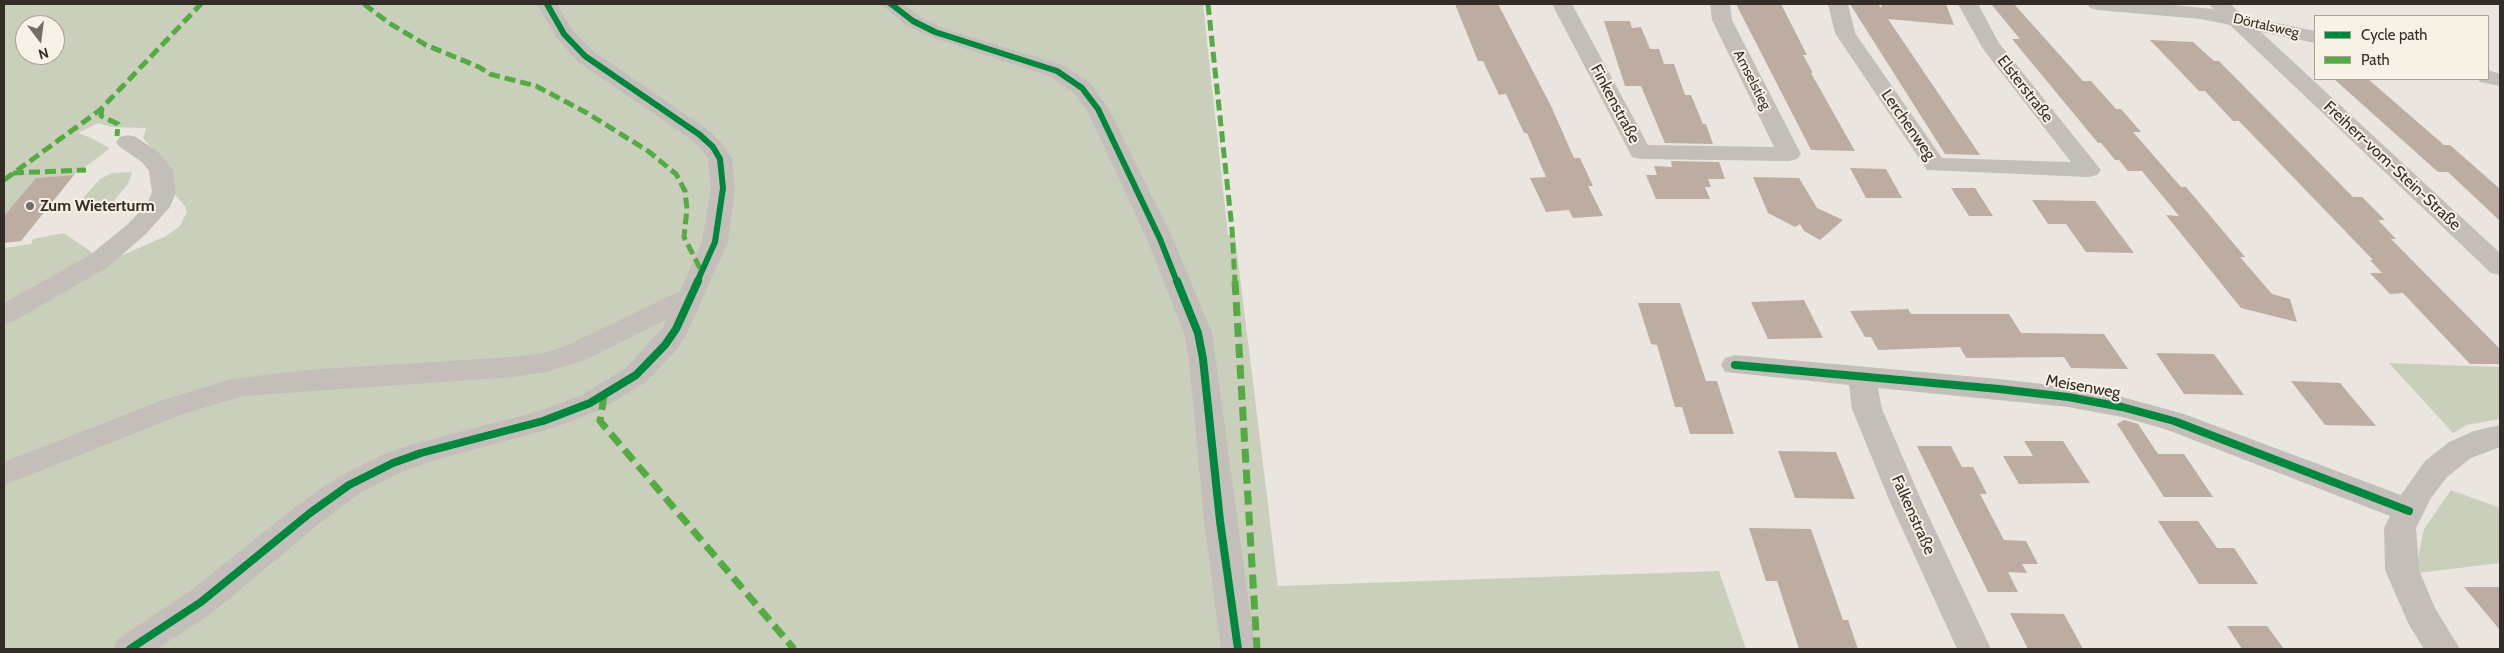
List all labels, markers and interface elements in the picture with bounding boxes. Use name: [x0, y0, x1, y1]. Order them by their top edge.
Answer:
street label: Dörtalsweg: [2231, 10, 2301, 42]
north arrow: [15, 15, 65, 65]
legend: [2314, 15, 2489, 80]
text: Cycle path: [2361, 26, 2427, 44]
text: N: [37, 44, 51, 63]
street label: Amselstieg: [1730, 47, 1774, 113]
text: Path: [2361, 51, 2390, 69]
street label: Elsterstraße: [1993, 52, 2057, 126]
street label: Finkenstraße: [1586, 61, 1644, 147]
street label: Lerchenweg: [1877, 86, 1939, 164]
street label: Freiherr-vom-Stein-Straße: [2319, 97, 2465, 235]
place label: Zum Wieterturm: [40, 196, 155, 216]
marker: Zum Wieterturm: [24, 200, 36, 212]
street label: Meisenweg: [2044, 371, 2122, 403]
street label: Falkenstraße: [1887, 472, 1939, 558]

